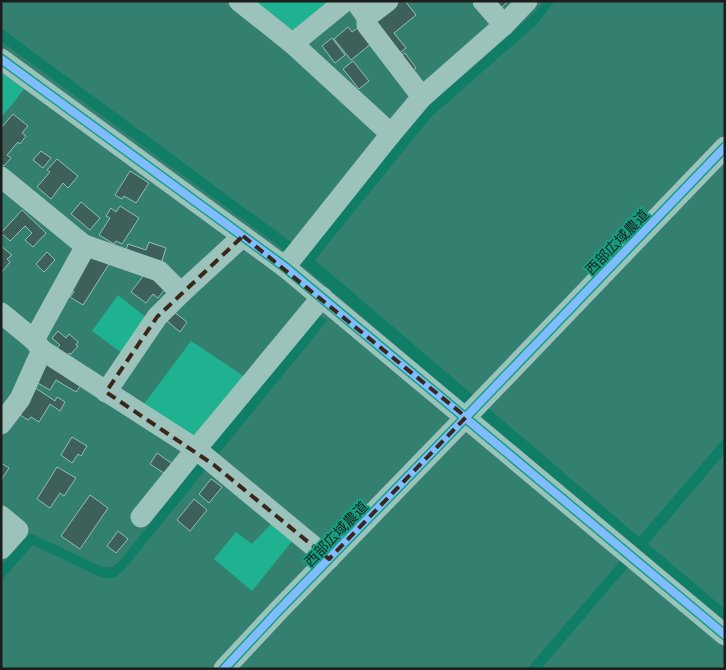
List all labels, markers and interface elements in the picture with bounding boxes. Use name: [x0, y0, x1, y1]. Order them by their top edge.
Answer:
street label: 西部広域農道: [581, 206, 653, 278]
street label: 西部広域農道: [300, 498, 372, 570]

